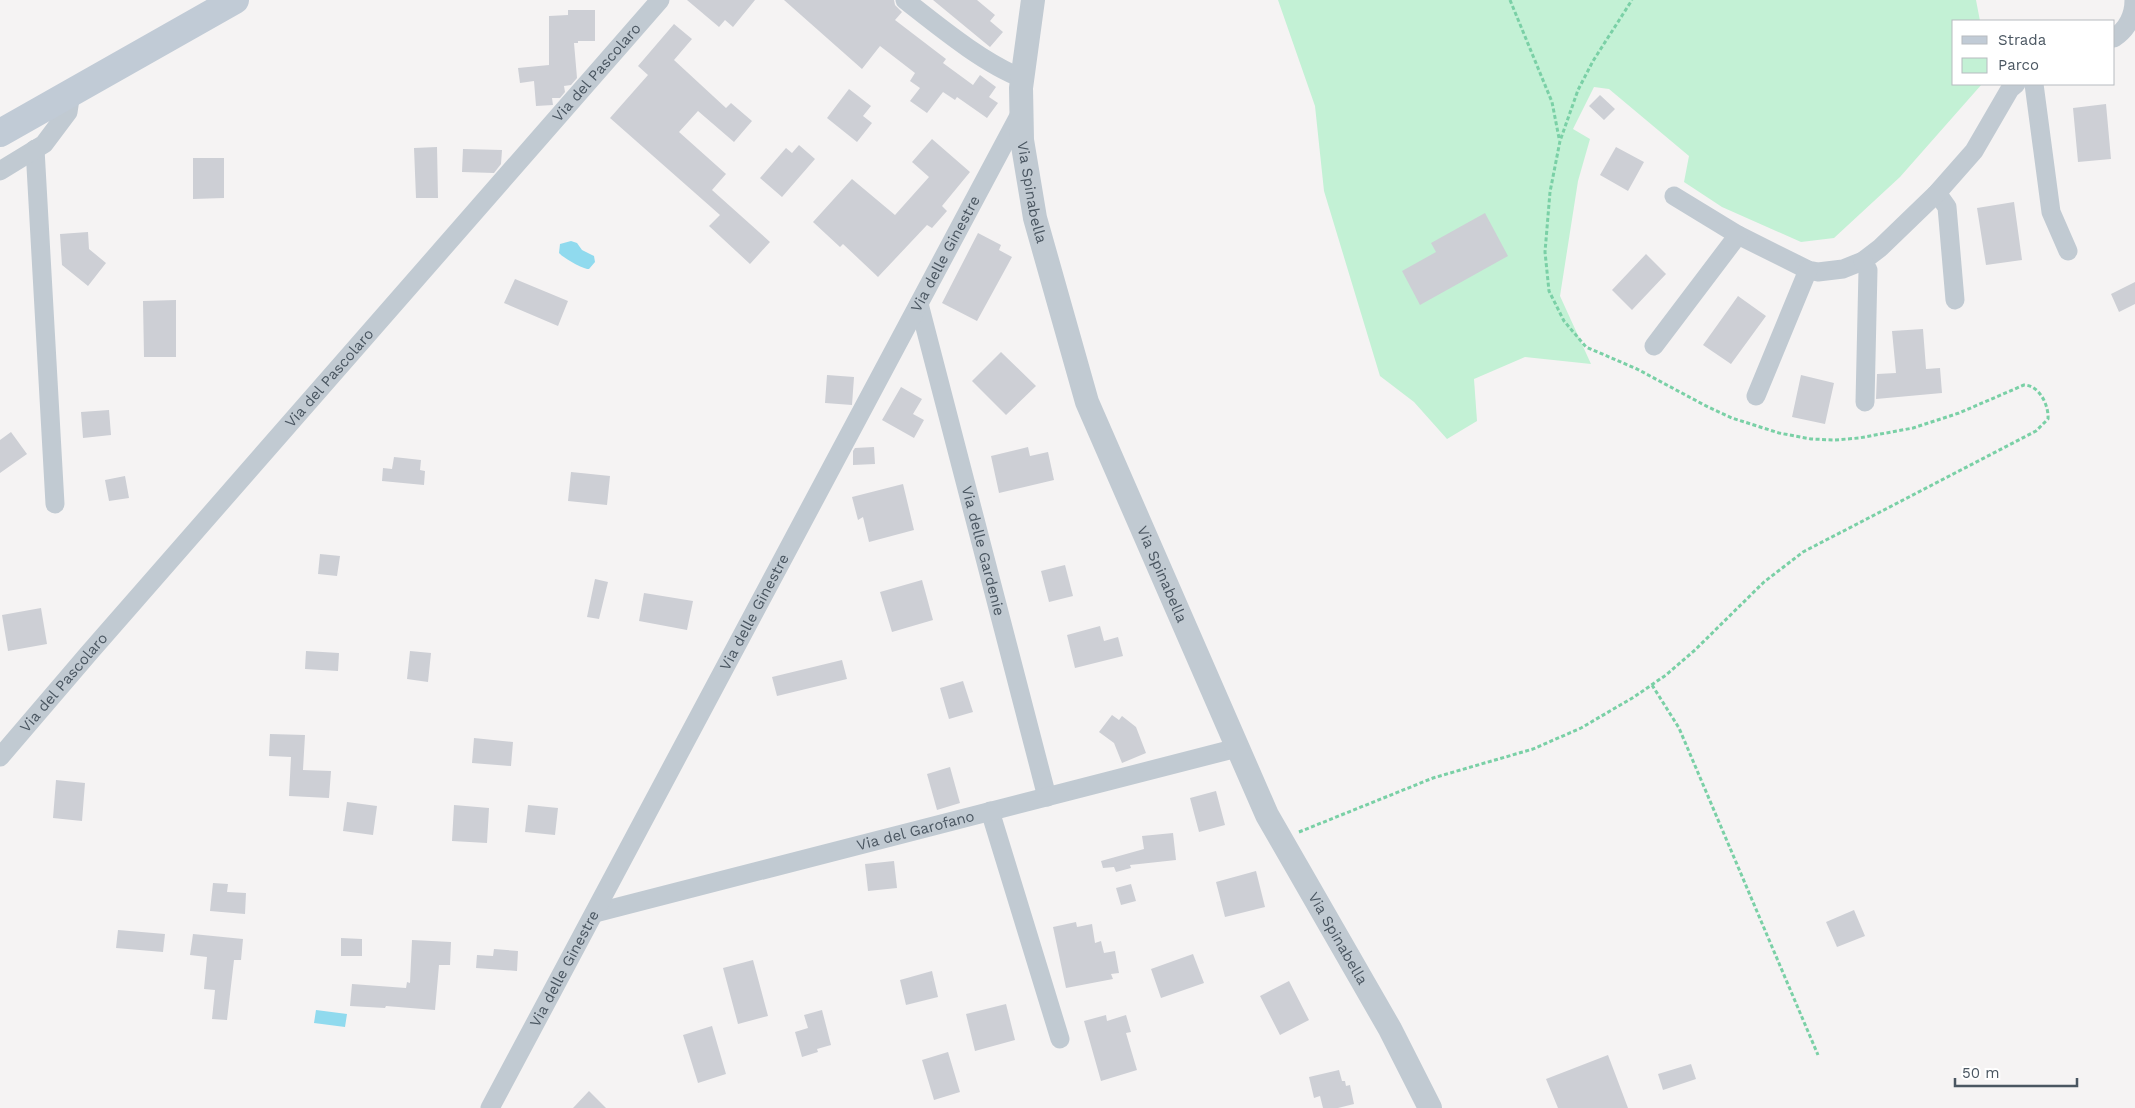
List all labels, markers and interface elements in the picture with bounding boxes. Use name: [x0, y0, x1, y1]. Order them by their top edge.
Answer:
street label: Via del Pascolaro: [549, 19, 645, 126]
legend: [1952, 20, 2115, 85]
text: Strada: [1998, 31, 2047, 49]
text: Parco: [1998, 56, 2039, 74]
street label: Via Spinabella: [1013, 140, 1051, 246]
street label: Via delle Ginestre: [907, 192, 984, 315]
street label: Via del Pascolaro: [281, 325, 377, 431]
street label: Via delle Gardenie: [958, 484, 1009, 618]
street label: Via Spinabella: [1133, 523, 1191, 626]
street label: Via delle Ginestre: [716, 551, 793, 674]
street label: Via del Pascolaro: [16, 629, 111, 736]
street label: Via del Garofano: [855, 807, 976, 854]
street label: Via Spinabella: [1304, 889, 1372, 988]
street label: Via delle Ginestre: [526, 907, 603, 1030]
scale bar: [1955, 1056, 2078, 1088]
text: 50 m: [1962, 1064, 1999, 1082]

